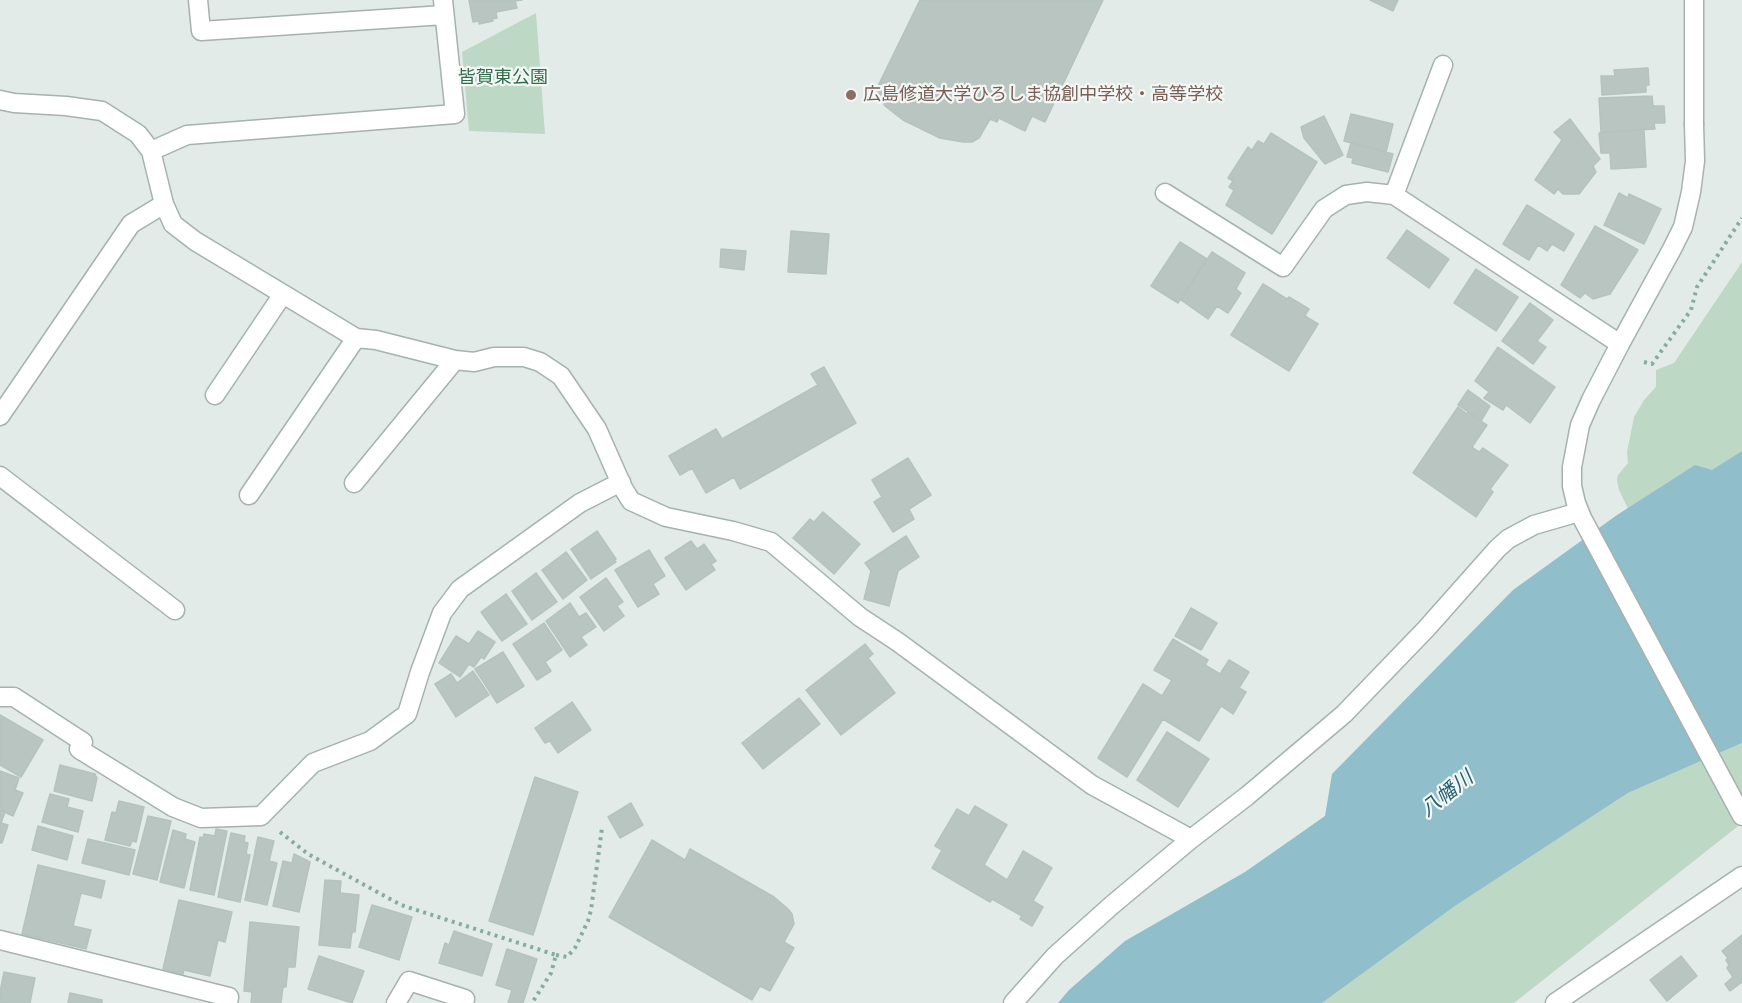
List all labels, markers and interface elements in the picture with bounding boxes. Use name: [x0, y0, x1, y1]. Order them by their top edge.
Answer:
park label: 皆賀東公園: [458, 67, 548, 89]
place label: 広島修道大学ひろしま協創中学校・高等学校: [863, 84, 1223, 106]
marker: 広島修道大学ひろしま協創中学校・高等学校: [844, 88, 858, 102]
water label: 八幡川: [1416, 766, 1478, 822]

